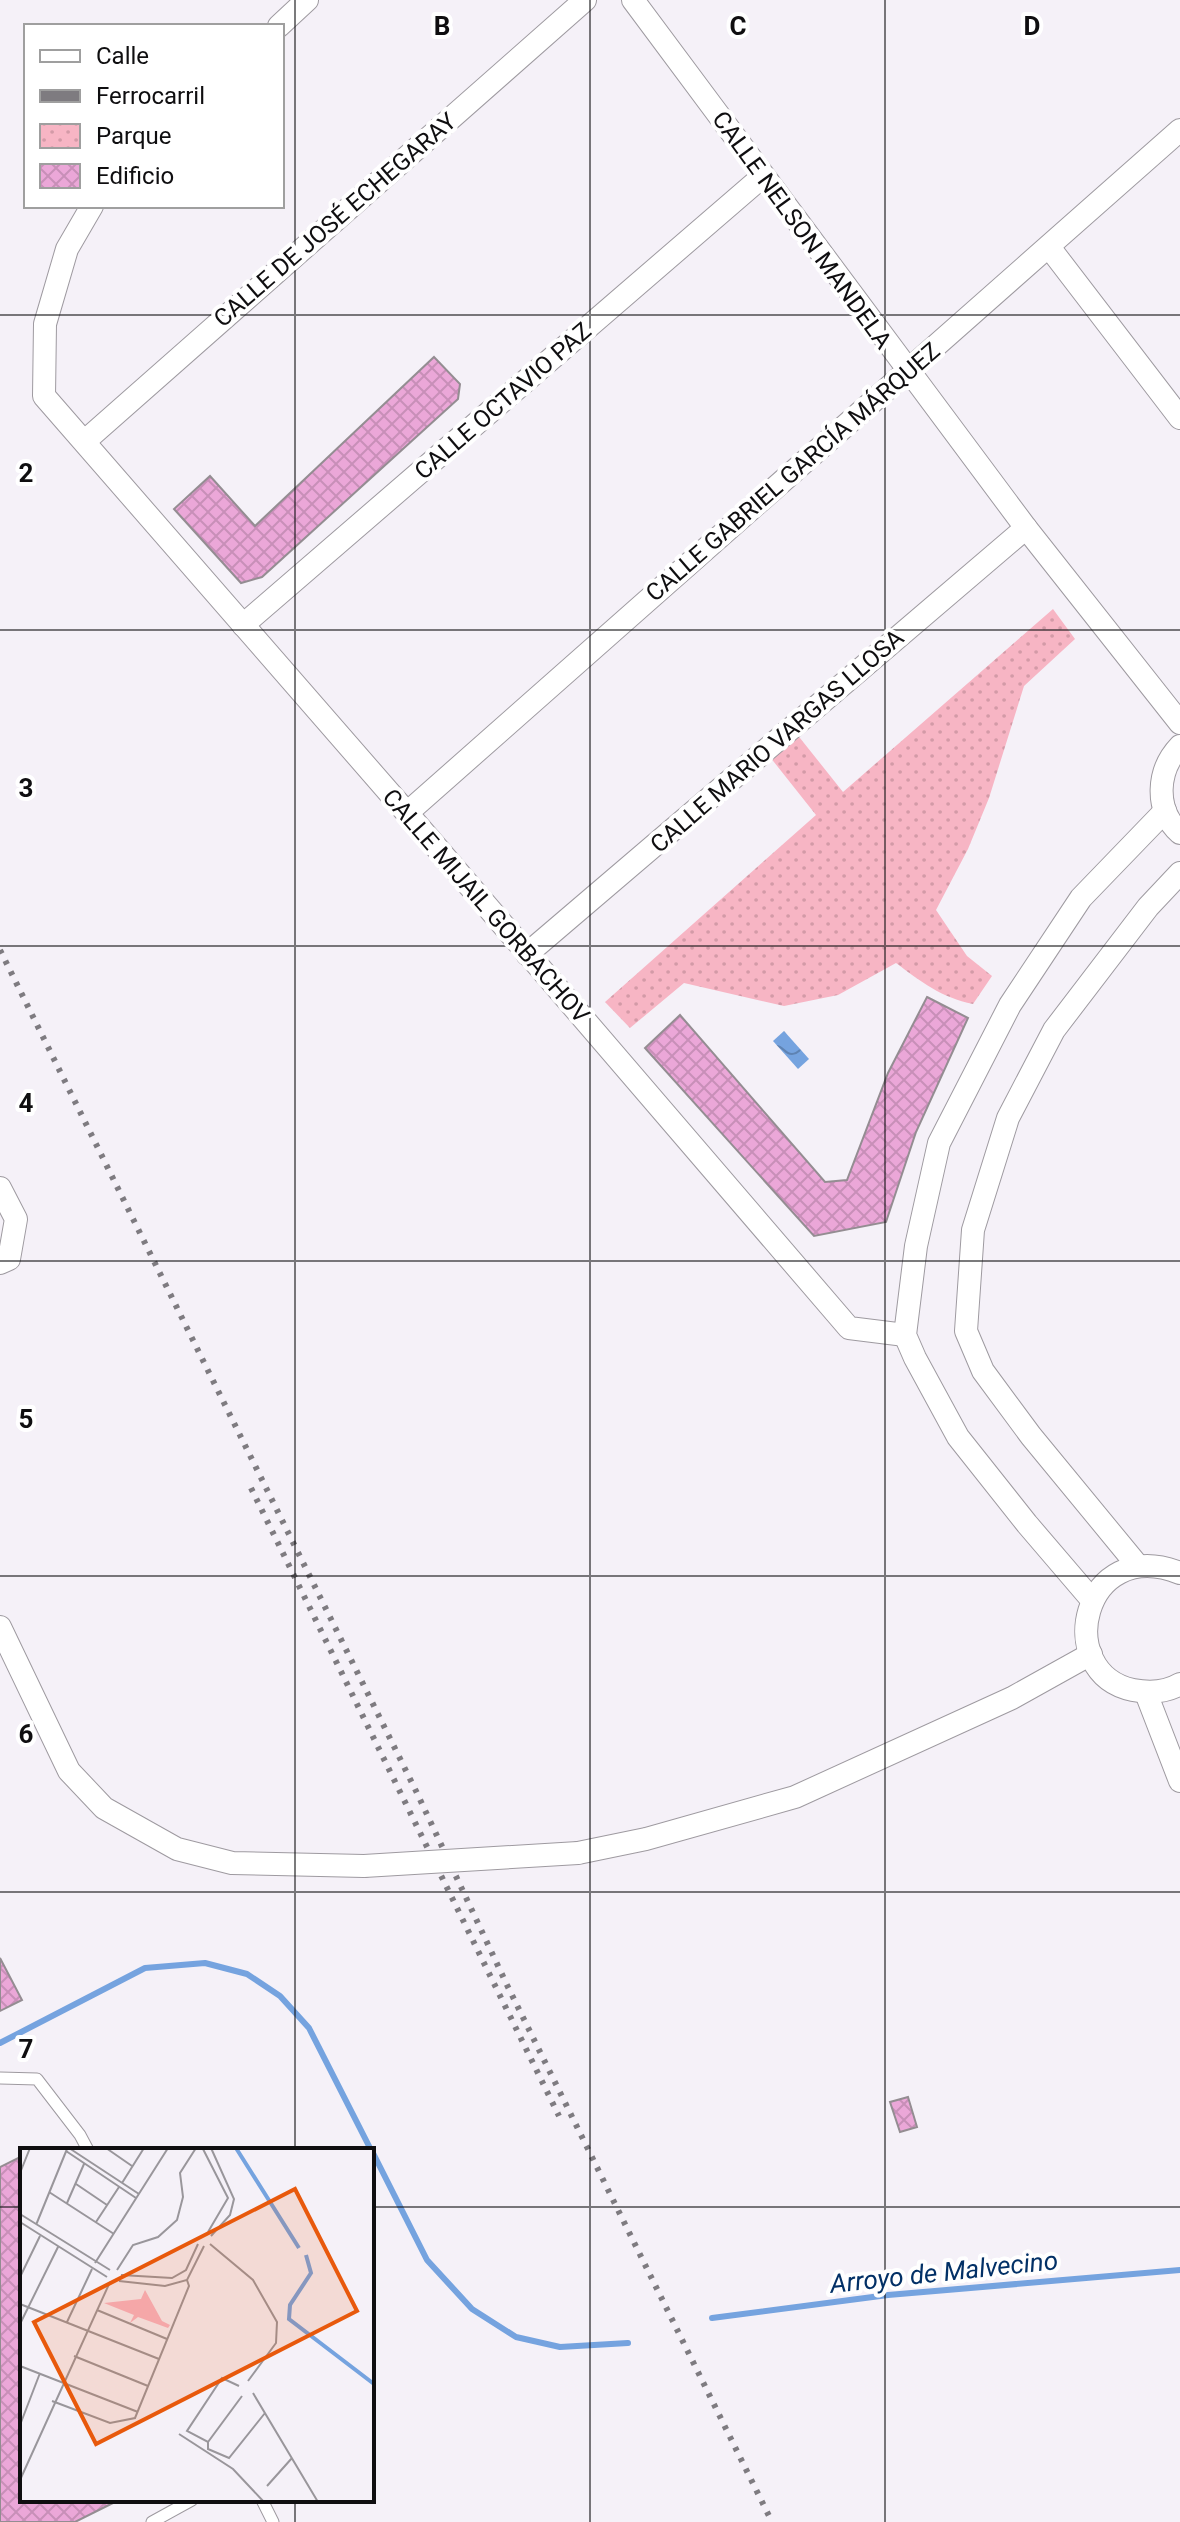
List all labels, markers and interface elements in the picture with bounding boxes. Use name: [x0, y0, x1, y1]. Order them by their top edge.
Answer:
text: B: [434, 11, 450, 41]
text: C: [729, 11, 747, 41]
text: D: [1024, 11, 1040, 41]
legend: [24, 24, 284, 208]
text: Calle: [96, 42, 149, 70]
text: Ferrocarril: [96, 82, 205, 110]
street label: CALLE NELSON MANDELA: [707, 106, 898, 354]
street label: CALLE DE JOSÉ ECHEGARAY: [208, 107, 462, 333]
text: Parque: [96, 122, 172, 150]
text: Edificio: [96, 162, 174, 190]
street label: CALLE OCTAVIO PAZ: [409, 317, 597, 485]
street label: CALLE GABRIEL GARCÍA MÁRQUEZ: [640, 337, 946, 607]
text: 2: [19, 458, 33, 488]
street label: CALLE MARIO VARGAS LLOSA: [645, 623, 909, 858]
text: 3: [19, 773, 33, 803]
street label: CALLE MIJAIL GORBACHOV: [377, 783, 595, 1029]
text: 4: [19, 1088, 34, 1118]
text: 5: [19, 1404, 33, 1434]
text: 6: [19, 1719, 34, 1749]
text: 7: [19, 2034, 33, 2064]
inset map: [20, 2148, 374, 2502]
water label: Arroyo de Malvecino: [827, 2245, 1059, 2299]

